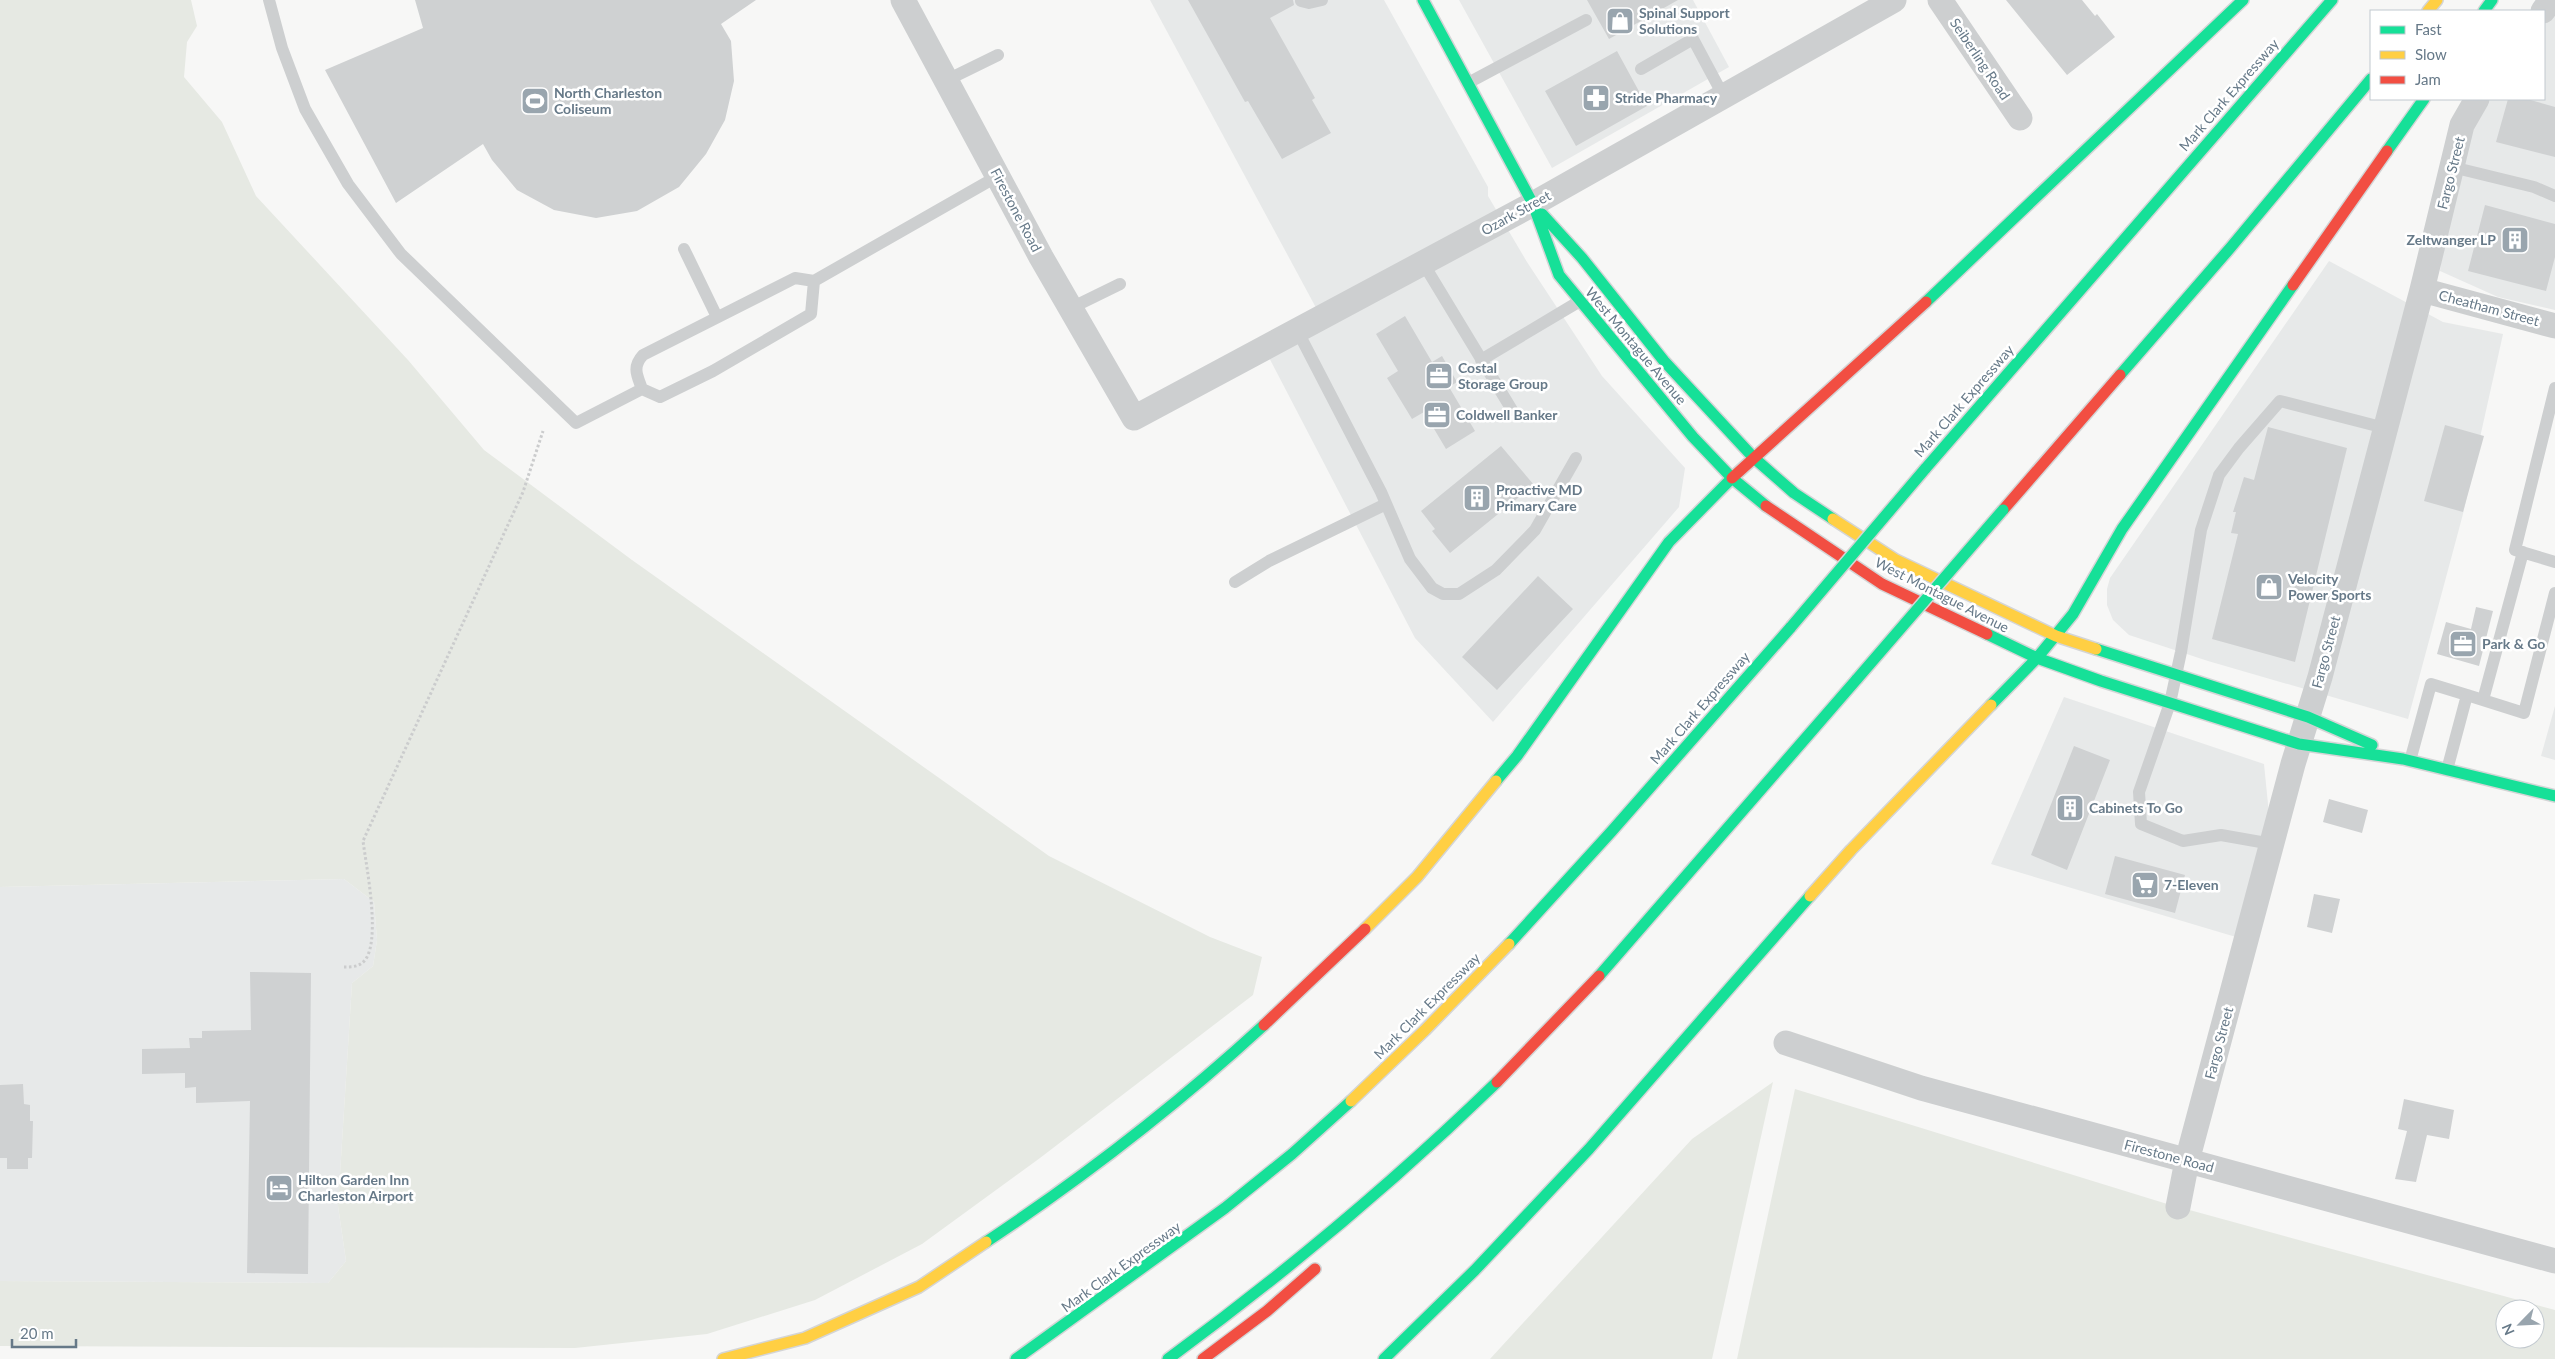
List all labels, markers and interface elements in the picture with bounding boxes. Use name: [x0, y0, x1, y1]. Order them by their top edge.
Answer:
place label: Spinal Support Solutions: [1639, 4, 1731, 37]
shop icon: Spinal Support Solutions: [1605, 6, 1635, 36]
legend: [2370, 10, 2545, 100]
street label: Seiberling Road: [1947, 15, 2014, 103]
text: Fast: [2415, 20, 2442, 38]
street label: Mark Clark Expressway: [2175, 35, 2282, 154]
text: Slow: [2415, 45, 2447, 63]
text: Jam: [2415, 70, 2441, 88]
pharmacy icon: Stride Pharmacy: [1581, 83, 1611, 113]
place label: North Charleston Coliseum: [554, 84, 662, 117]
sports icon: North Charleston Coliseum: [520, 86, 550, 116]
place label: Stride Pharmacy: [1615, 89, 1718, 106]
street label: Fargo Street: [2433, 135, 2468, 211]
street label: Firestone Road: [987, 165, 1046, 254]
street label: Ozark Street: [1478, 186, 1554, 239]
building icon: Zeltwanger LP: [2500, 225, 2530, 255]
place label: Zeltwanger LP: [2407, 231, 2496, 248]
street label: West Montague Avenue: [1582, 283, 1691, 408]
street label: Cheatham Street: [2437, 286, 2541, 329]
street label: Mark Clark Expressway: [1910, 341, 2017, 460]
place label: Costal Storage Group: [1458, 359, 1548, 392]
office icon: Costal Storage Group: [1424, 361, 1454, 391]
office icon: Coldwell Banker: [1422, 400, 1452, 430]
place label: Coldwell Banker: [1456, 406, 1558, 423]
place label: Proactive MD Primary Care: [1496, 481, 1583, 514]
building icon: Proactive MD Primary Care: [1462, 483, 1492, 513]
street label: West Montague Avenue: [1872, 553, 2012, 636]
place label: Velocity Power Sports: [2287, 570, 2371, 603]
shop icon: Velocity Power Sports: [2254, 572, 2284, 602]
street label: Fargo Street: [2308, 614, 2343, 690]
office icon: Park & Go: [2448, 629, 2478, 659]
place label: Park & Go: [2482, 635, 2545, 652]
street label: Mark Clark Expressway: [1646, 648, 1753, 767]
building icon: Cabinets To Go: [2055, 793, 2085, 823]
place label: Cabinets To Go: [2089, 799, 2183, 816]
supermarket icon: 7-Eleven: [2130, 870, 2160, 900]
place label: 7-Eleven: [2164, 876, 2219, 893]
street label: Mark Clark Expressway: [1370, 948, 1484, 1062]
street label: Fargo Street: [2201, 1005, 2236, 1081]
street label: Firestone Road: [2122, 1135, 2216, 1176]
place label: Hilton Garden Inn Charleston Airport: [298, 1171, 414, 1204]
hotel icon: Hilton Garden Inn Charleston Airport: [264, 1173, 294, 1203]
street label: Mark Clark Expressway: [1058, 1217, 1184, 1316]
north arrow: [2495, 1299, 2545, 1349]
scale bar: [12, 1316, 76, 1348]
text: N: [2498, 1321, 2518, 1338]
text: 20 m: [20, 1324, 54, 1342]

